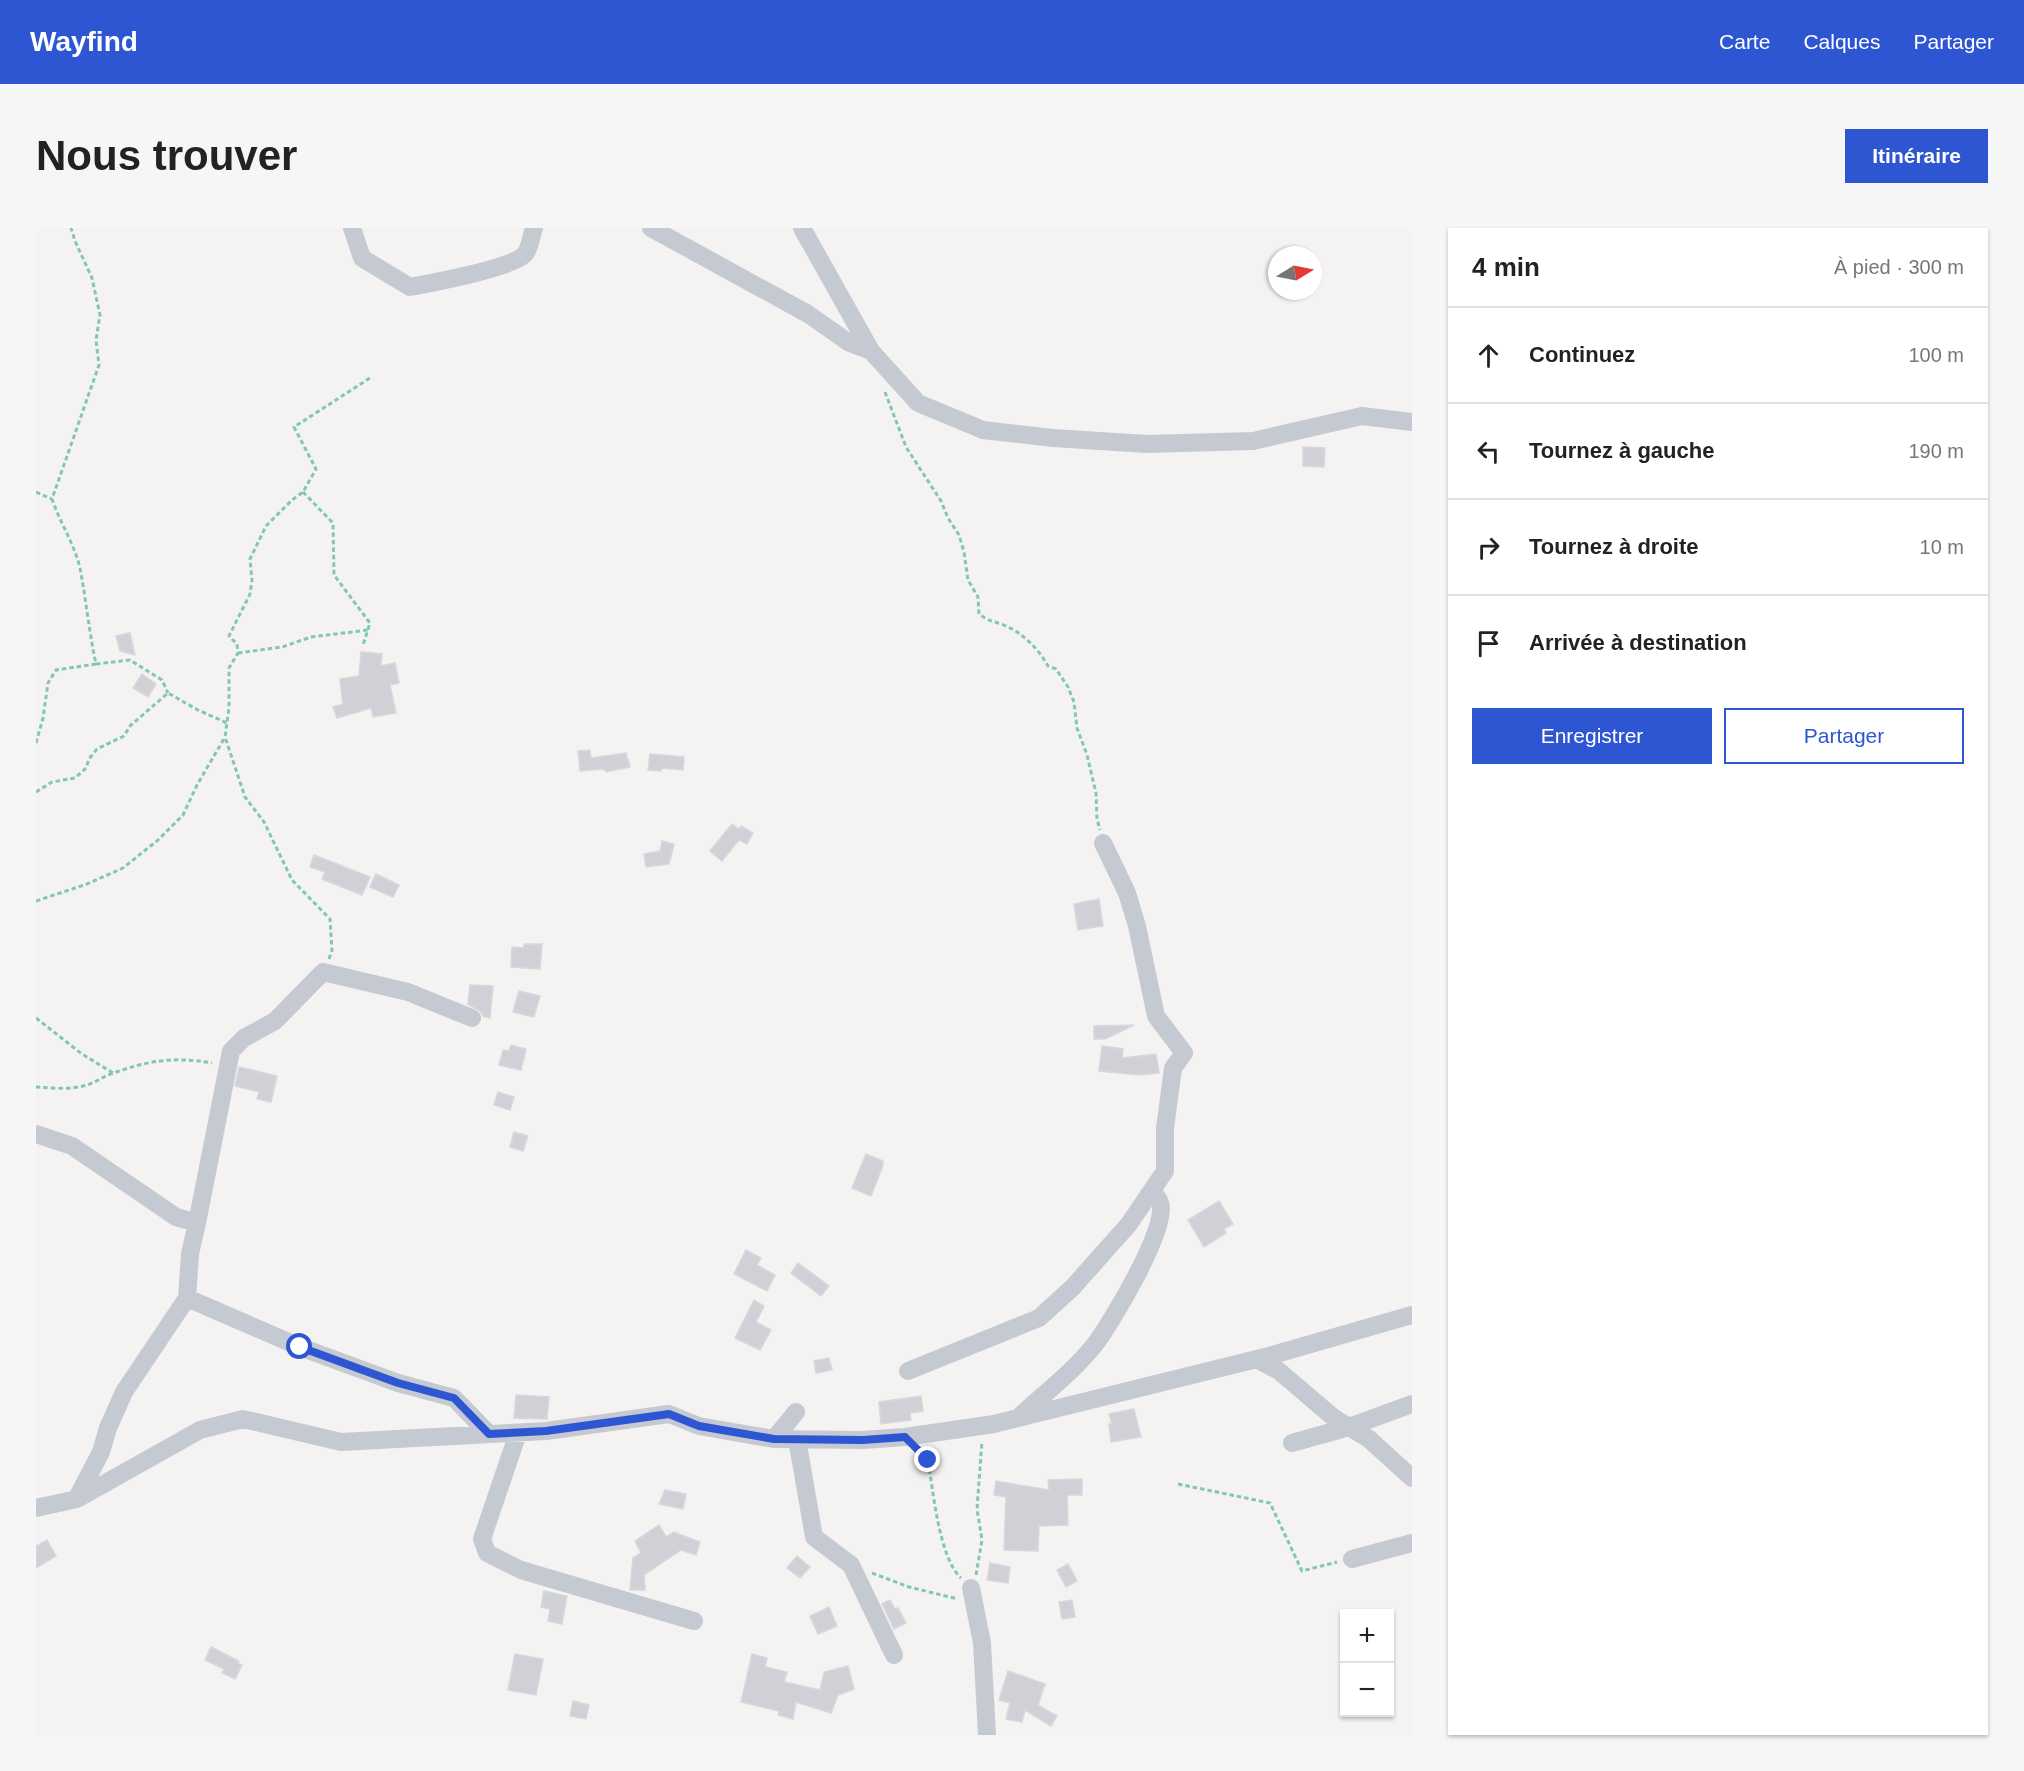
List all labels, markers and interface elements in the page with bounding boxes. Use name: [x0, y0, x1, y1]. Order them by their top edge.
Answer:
text: Wayfind: [30, 26, 138, 57]
text: Carte: [1719, 30, 1770, 53]
text: Calques: [1803, 30, 1880, 53]
text: Partager: [1913, 30, 1994, 53]
button: Itinéraire: [1845, 129, 1988, 183]
text: Nous trouver: [36, 132, 297, 179]
north arrow: [1268, 246, 1322, 300]
text: 4 min: [1472, 252, 1540, 282]
text: À pied · 300 m: [1834, 256, 1964, 278]
icon: ahead: [1472, 339, 1505, 372]
text: Continuez: [1529, 342, 1635, 367]
text: 100 m: [1908, 344, 1964, 366]
icon: left: [1472, 435, 1505, 468]
text: Tournez à gauche: [1529, 438, 1714, 463]
text: 190 m: [1908, 440, 1964, 462]
icon: right: [1472, 531, 1505, 564]
text: Tournez à droite: [1529, 534, 1699, 559]
text: 10 m: [1920, 536, 1964, 558]
icon: arrive: [1472, 627, 1505, 660]
text: Arrivée à destination: [1529, 630, 1747, 655]
button: Enregistrer: [1472, 708, 1712, 764]
button: Partager: [1724, 708, 1964, 764]
route start: [286, 1333, 312, 1359]
route end: [914, 1446, 940, 1472]
map controls: [1340, 1609, 1394, 1717]
button: +: [1340, 1609, 1394, 1663]
button: −: [1340, 1663, 1394, 1717]

